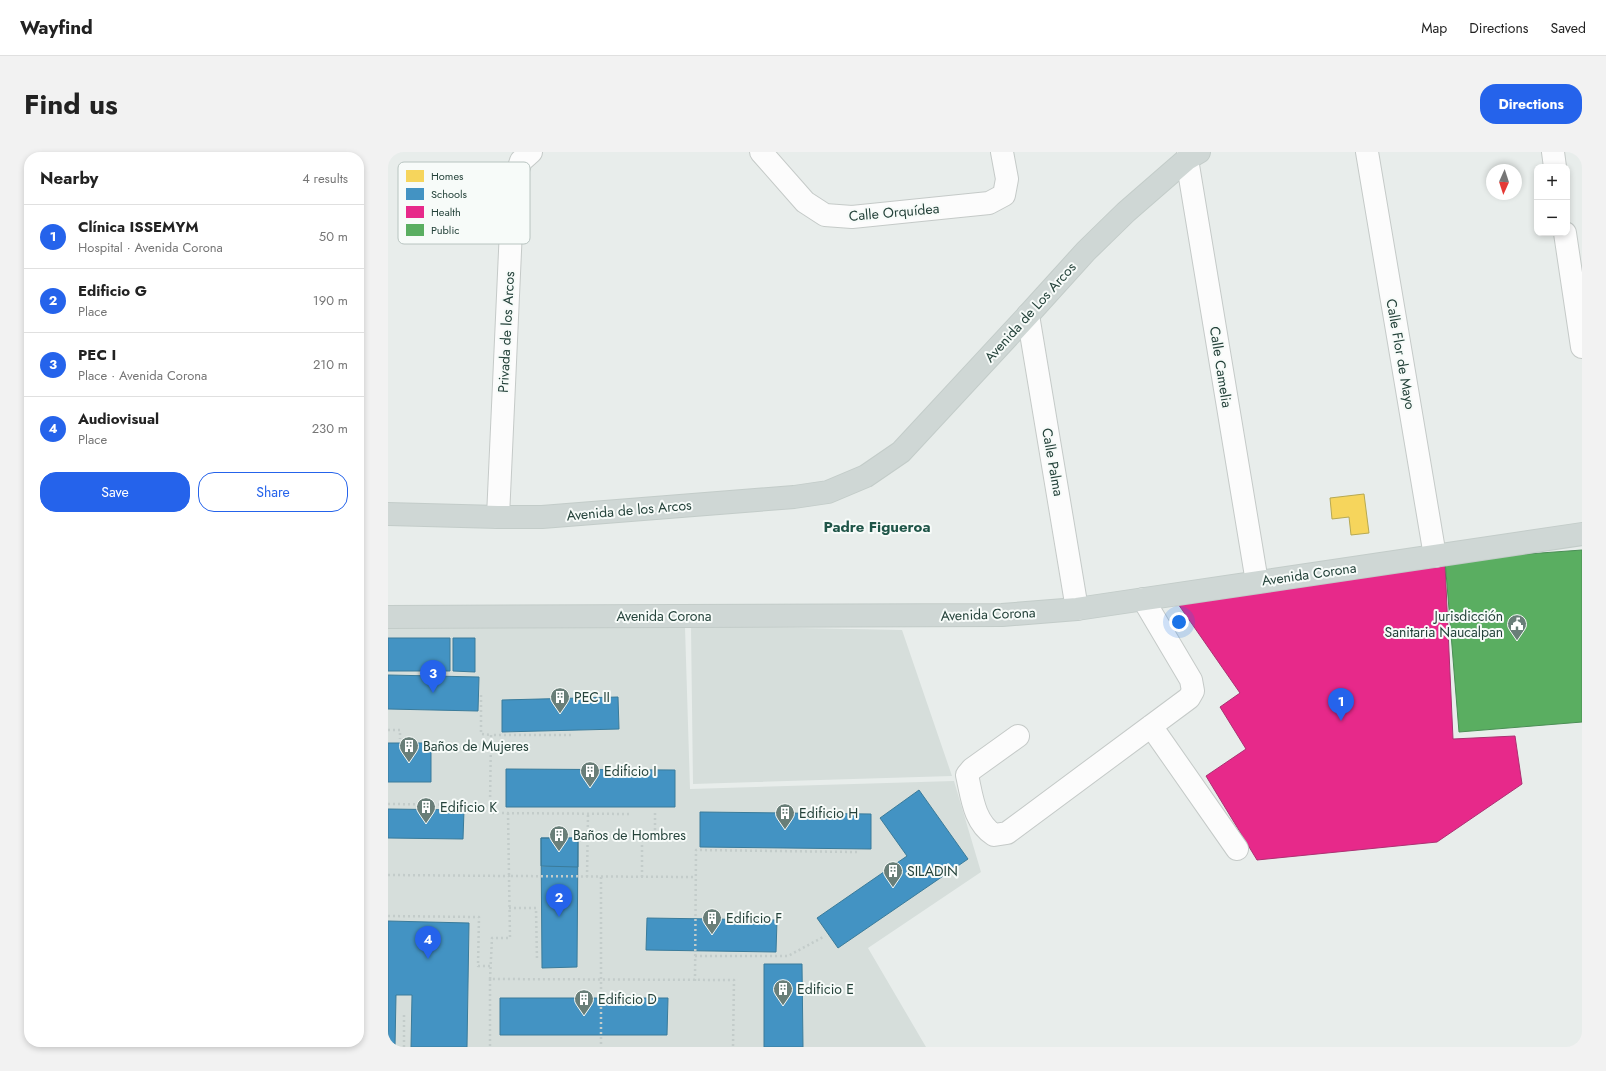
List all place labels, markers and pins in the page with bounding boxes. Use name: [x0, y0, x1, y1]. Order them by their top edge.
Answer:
place label: Jurisdicción Sanitaria Naucalpan: [1384, 606, 1503, 642]
public building icon: Jurisdicción Sanitaria Naucalpan: [1506, 613, 1528, 641]
pin: 3: [420, 660, 446, 693]
building icon: PEC II: [549, 686, 571, 714]
place label: PEC II: [574, 687, 610, 707]
pin: 1: [1328, 688, 1354, 721]
building icon: Baños de Mujeres: [398, 735, 420, 763]
place label: Baños de Mujeres: [423, 736, 529, 756]
building icon: Edificio I: [579, 760, 601, 788]
place label: Edificio I: [604, 761, 657, 781]
building icon: Edificio K: [415, 796, 437, 824]
place label: Edificio K: [440, 797, 497, 817]
building icon: Edificio H: [774, 802, 796, 830]
place label: Edificio H: [799, 803, 858, 823]
building icon: Baños de Hombres: [548, 824, 570, 852]
place label: Baños de Hombres: [573, 825, 686, 845]
building icon: SILADIN: [882, 860, 904, 888]
place label: SILADIN: [907, 861, 958, 881]
pin: 2: [546, 884, 572, 917]
building icon: Edificio F: [701, 907, 723, 935]
place label: Edificio F: [726, 908, 782, 928]
pin: 4: [415, 926, 441, 959]
building icon: Edificio E: [772, 978, 794, 1006]
place label: Edificio E: [797, 979, 854, 999]
building icon: Edificio D: [573, 988, 595, 1016]
place label: Edificio D: [598, 989, 657, 1009]

